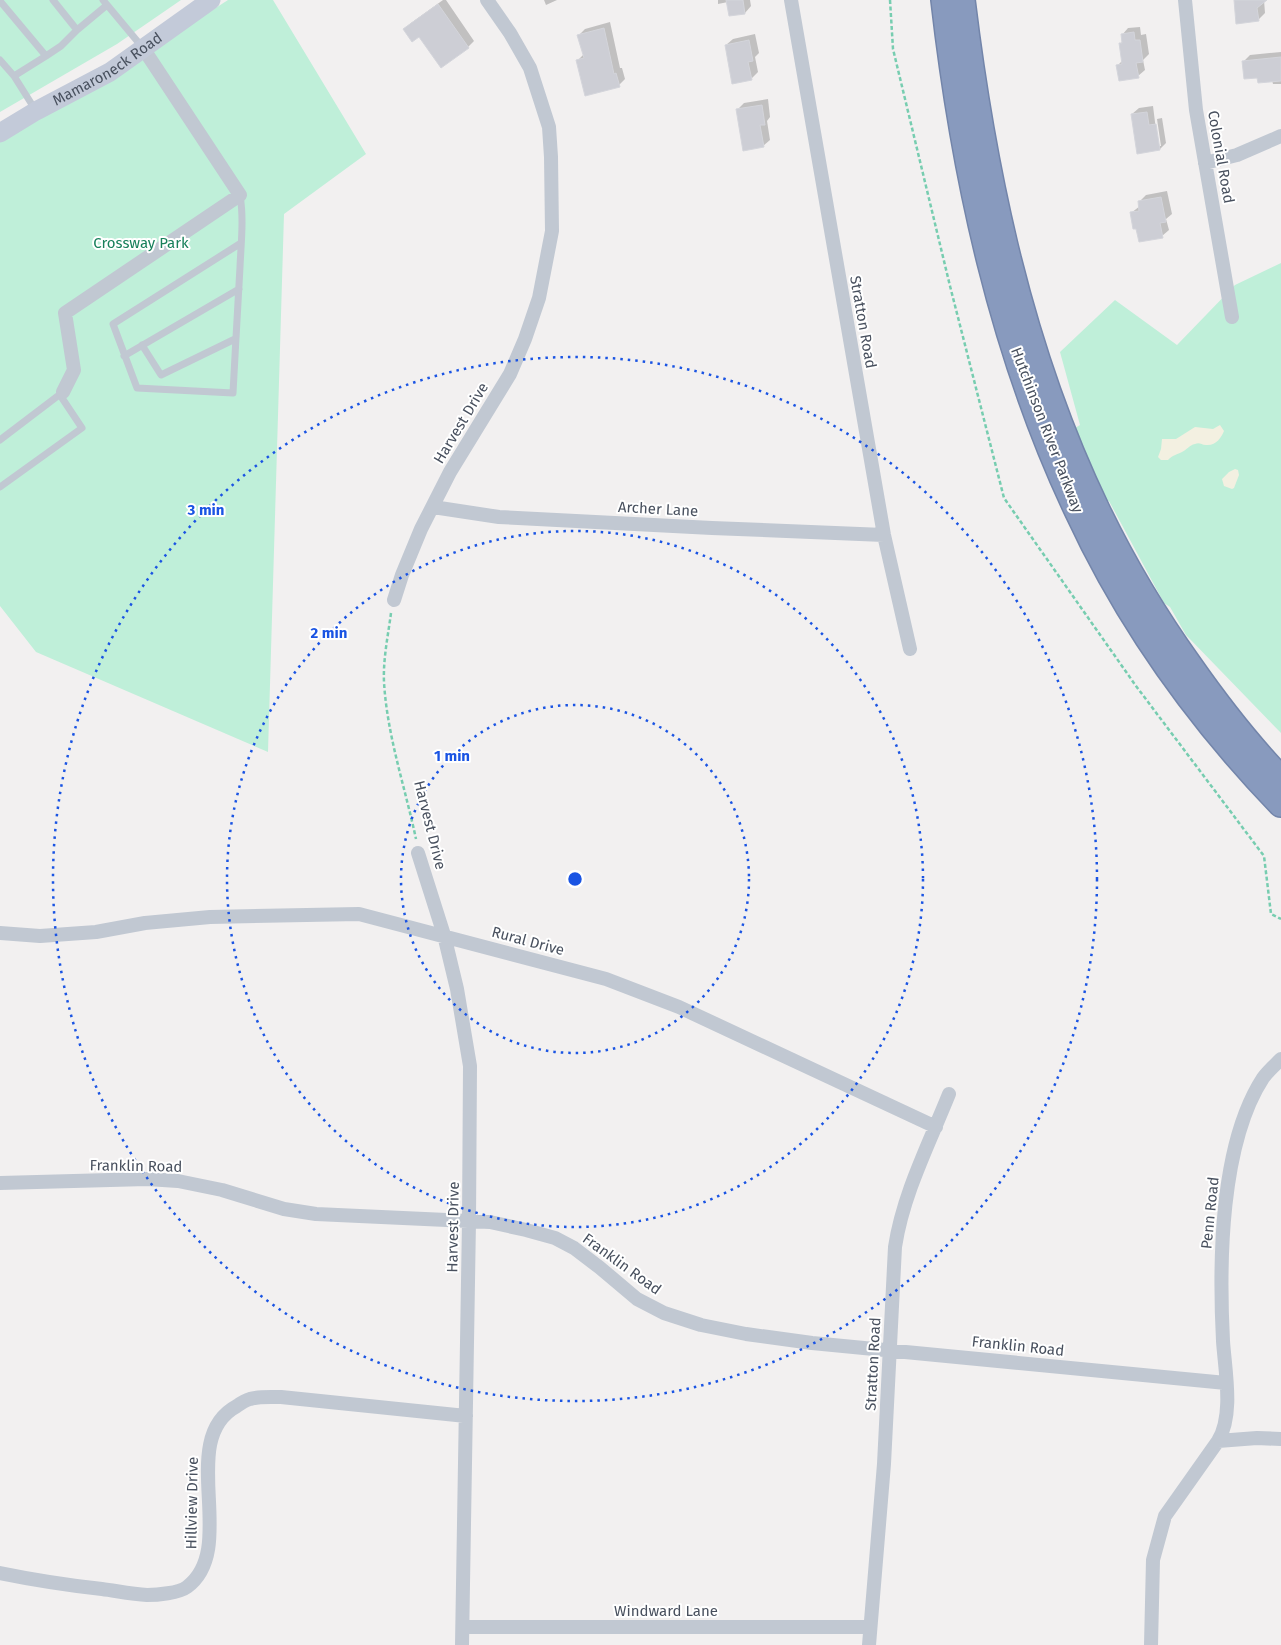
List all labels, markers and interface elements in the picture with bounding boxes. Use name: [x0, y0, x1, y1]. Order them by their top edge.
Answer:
street label: Mamaroneck Road: [50, 29, 166, 110]
street label: Colonial Road: [1204, 109, 1238, 205]
park label: Crossway Park: [93, 234, 189, 252]
street label: Stratton Road: [846, 274, 880, 370]
street label: Hutchinson River Parkway: [1007, 345, 1087, 516]
street label: Harvest Drive: [430, 379, 492, 467]
street label: Archer Lane: [617, 498, 699, 520]
text: 3 min: [187, 501, 224, 519]
text: 2 min: [311, 624, 347, 642]
text: 1 min: [434, 747, 470, 765]
street label: Harvest Drive: [410, 779, 450, 871]
centre of rings: [566, 870, 584, 888]
street label: Rural Drive: [490, 923, 566, 959]
street label: Franklin Road: [89, 1156, 183, 1176]
street label: Penn Road: [1197, 1176, 1223, 1250]
street label: Harvest Drive: [443, 1181, 463, 1273]
street label: Franklin Road: [579, 1229, 665, 1299]
street label: Stratton Road: [862, 1317, 884, 1411]
street label: Franklin Road: [971, 1332, 1065, 1360]
street label: Hillview Drive: [182, 1456, 202, 1550]
street label: Windward Lane: [614, 1602, 718, 1620]

